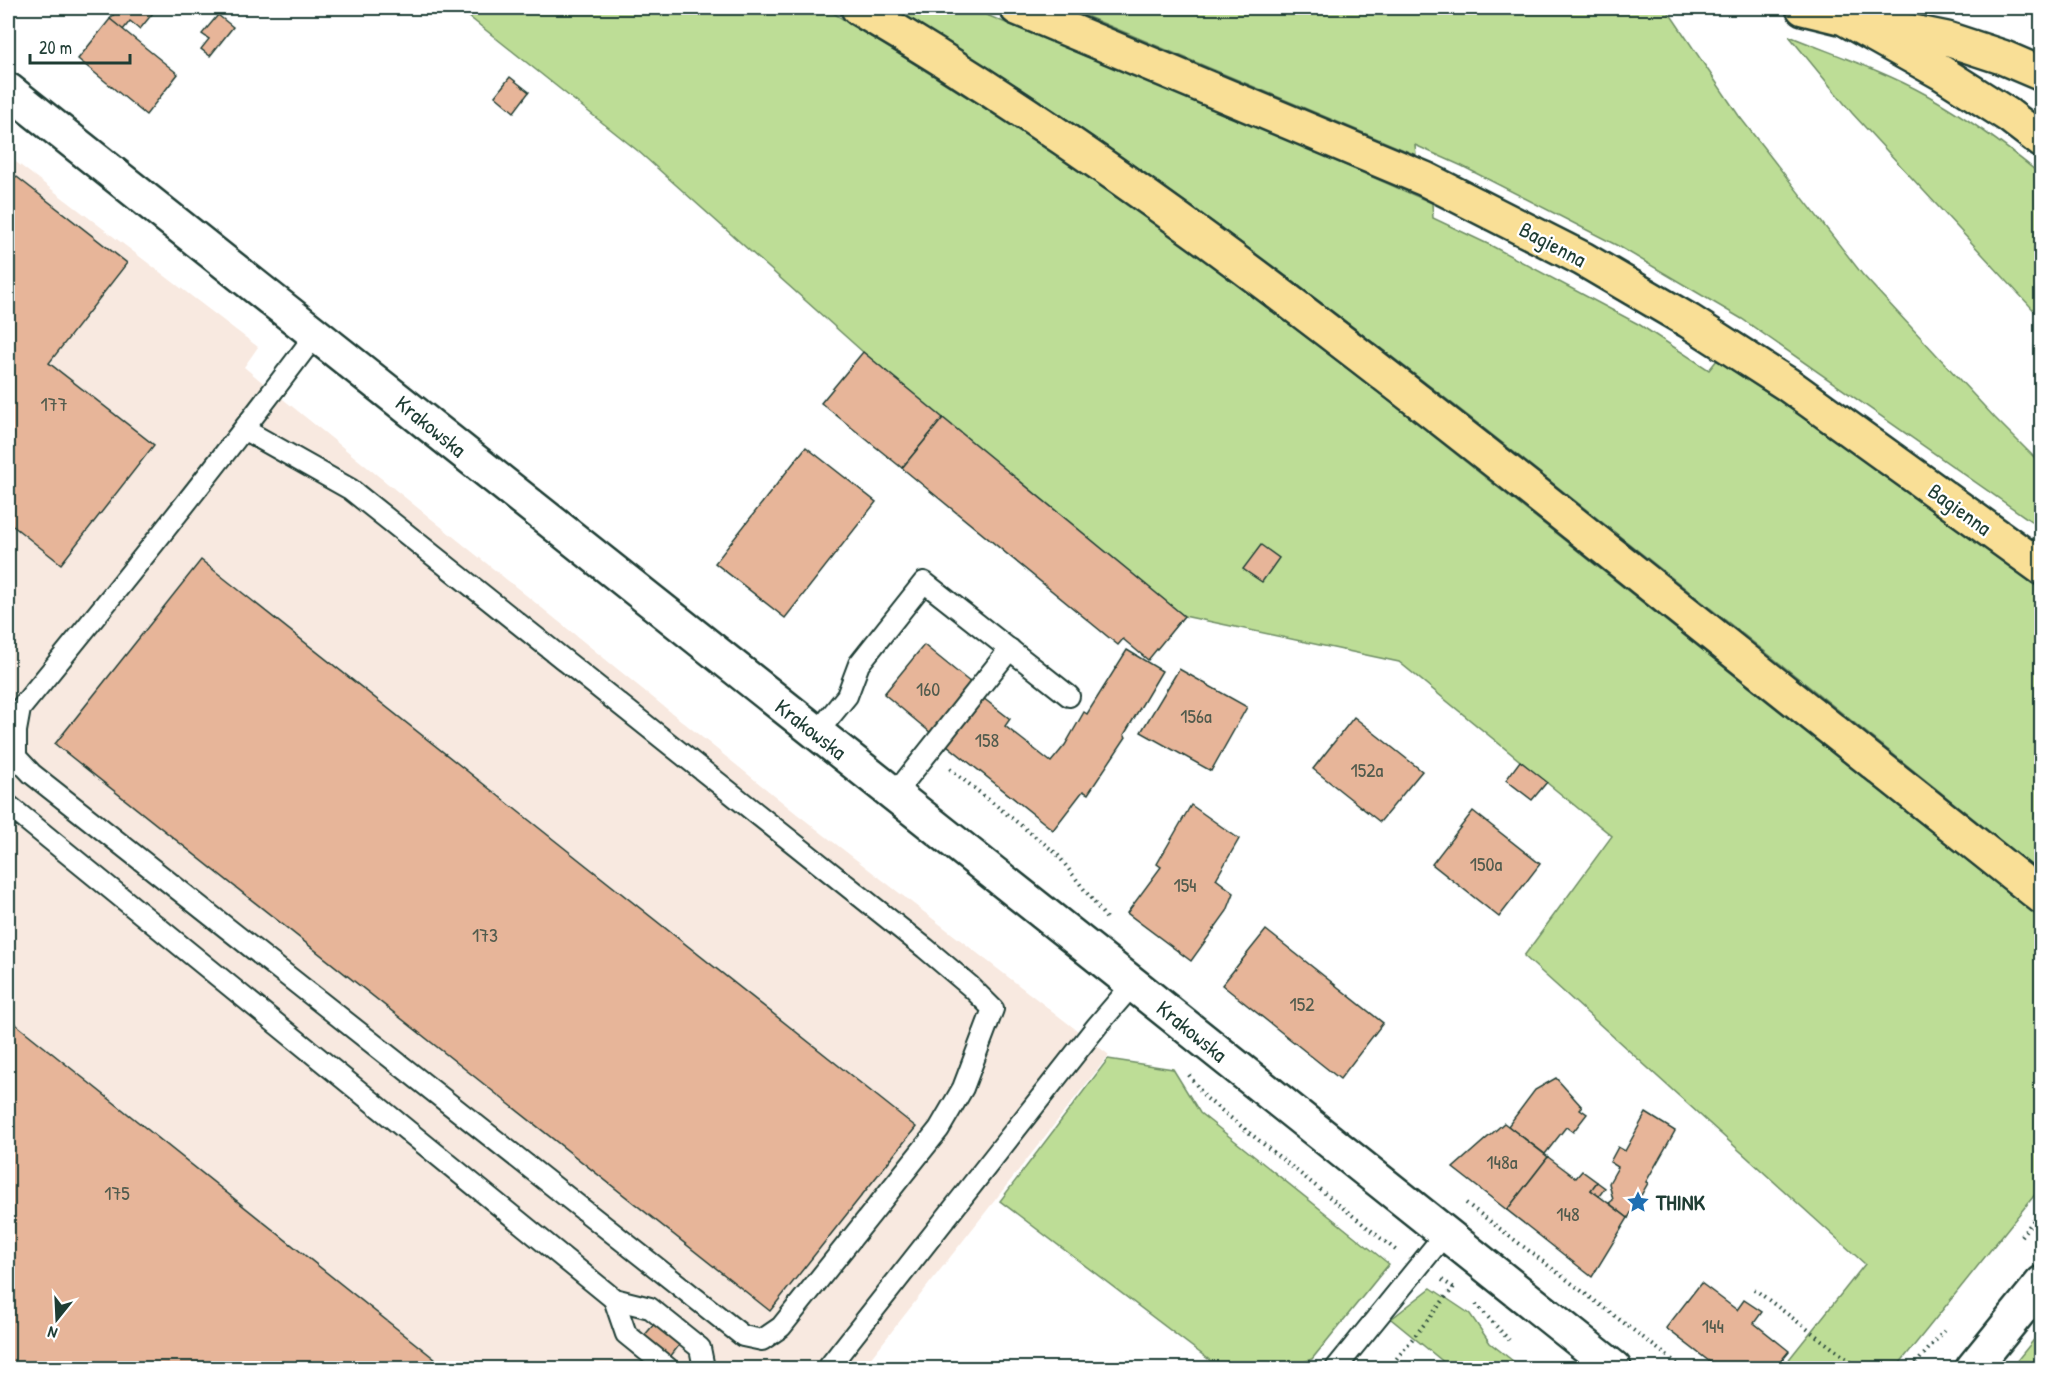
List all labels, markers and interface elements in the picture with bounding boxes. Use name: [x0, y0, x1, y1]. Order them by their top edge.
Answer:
scale bar: [30, 27, 130, 65]
text: 20 m: [39, 35, 72, 60]
street label: Bagienna: [1514, 214, 1592, 274]
street label: Krakowska: [389, 388, 473, 464]
house number: 177: [40, 390, 68, 417]
street label: Bagienna: [1922, 476, 1998, 542]
house number: 160: [916, 675, 940, 702]
street label: Krakowska: [769, 692, 853, 767]
house number: 156a: [1180, 702, 1212, 729]
house number: 158: [975, 726, 999, 753]
house number: 152a: [1351, 756, 1384, 783]
house number: 150a: [1470, 850, 1502, 877]
house number: 154: [1173, 871, 1197, 898]
house number: 173: [472, 921, 498, 948]
house number: 152: [1289, 990, 1315, 1017]
street label: Krakowska: [1150, 993, 1234, 1069]
house number: 148a: [1486, 1148, 1518, 1175]
house number: 175: [104, 1179, 130, 1206]
place label: THINK: [1655, 1187, 1705, 1217]
place icon: THINK: [1625, 1189, 1651, 1215]
house number: 148: [1556, 1200, 1580, 1227]
north arrow: [27, 1289, 87, 1349]
house number: 144: [1702, 1312, 1724, 1339]
text: N: [44, 1321, 60, 1345]

